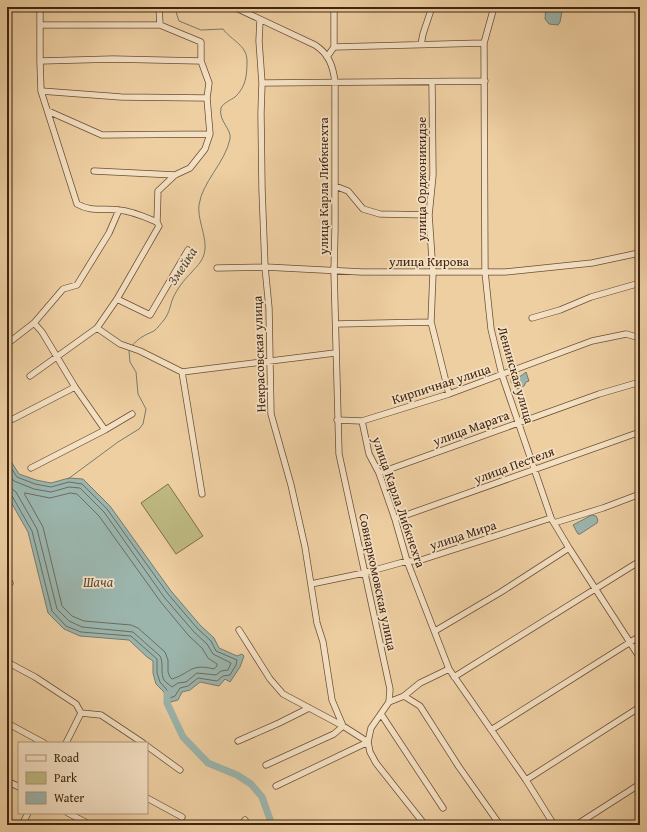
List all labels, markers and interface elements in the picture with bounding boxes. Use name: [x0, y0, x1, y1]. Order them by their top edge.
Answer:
street label: улица Карла Либкнехта: [314, 116, 333, 256]
street label: улица Орджоникидзе: [412, 117, 431, 242]
water label: Змейка: [162, 243, 202, 289]
street label: улица Кирова: [388, 252, 470, 271]
street label: Некрасовская улица: [247, 295, 271, 413]
street label: Ленинская улица: [493, 324, 539, 427]
street label: Кирпичная улица: [389, 359, 494, 409]
street label: улица Марата: [429, 405, 513, 451]
street label: улица Карла Либкнехта: [367, 433, 431, 571]
street label: улица Пестеля: [470, 442, 557, 489]
street label: Совнаркомовская улица: [354, 512, 402, 653]
street label: улица Мира: [426, 515, 500, 555]
water label: Шача: [83, 572, 114, 592]
legend: [18, 742, 148, 814]
text: Road: [54, 749, 80, 766]
text: Park: [54, 769, 78, 786]
text: Water: [54, 789, 84, 806]

